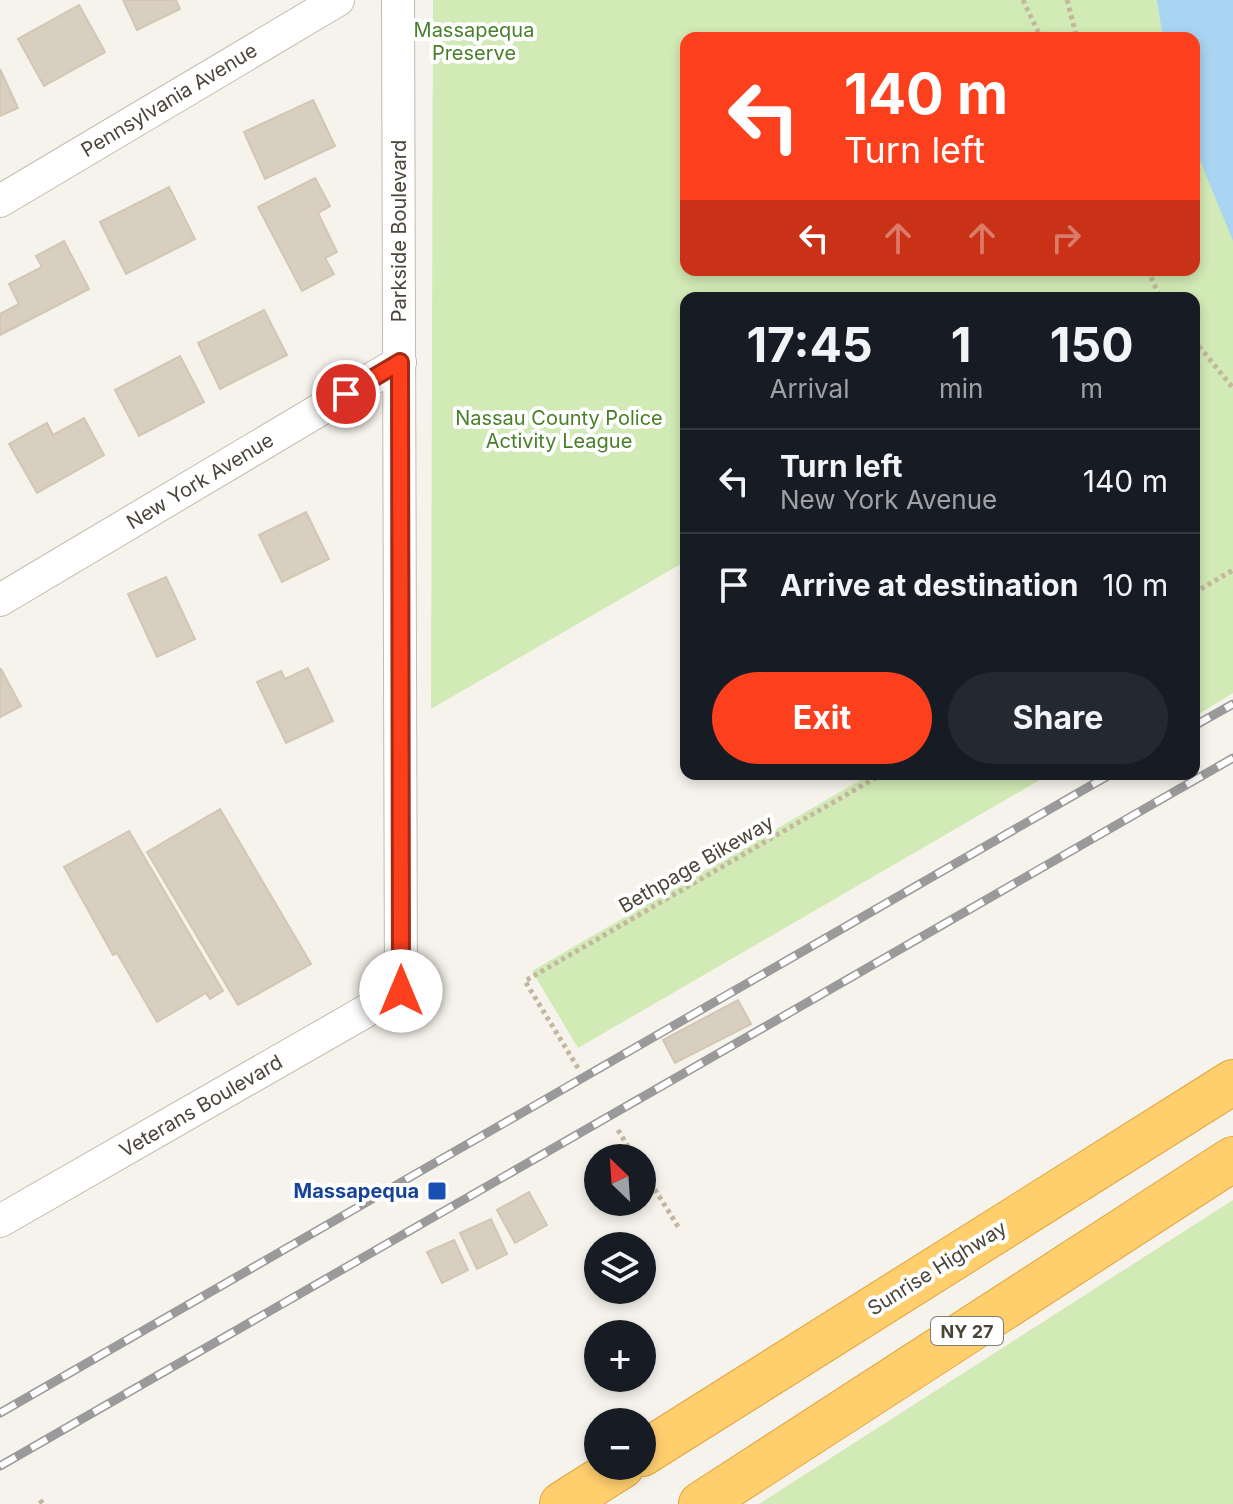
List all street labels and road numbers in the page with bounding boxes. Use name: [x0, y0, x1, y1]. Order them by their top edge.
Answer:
street label: Pennsylvania Avenue: [77, 38, 261, 162]
street label: Parkside Boulevard: [387, 140, 411, 322]
street label: New York Avenue: [122, 428, 278, 534]
street label: Bethpage Bikeway: [614, 810, 778, 918]
street label: Veterans Boulevard: [115, 1050, 287, 1162]
street label: Sunrise Highway: [863, 1216, 1011, 1320]
road number: NY 27: [931, 1317, 1003, 1345]

